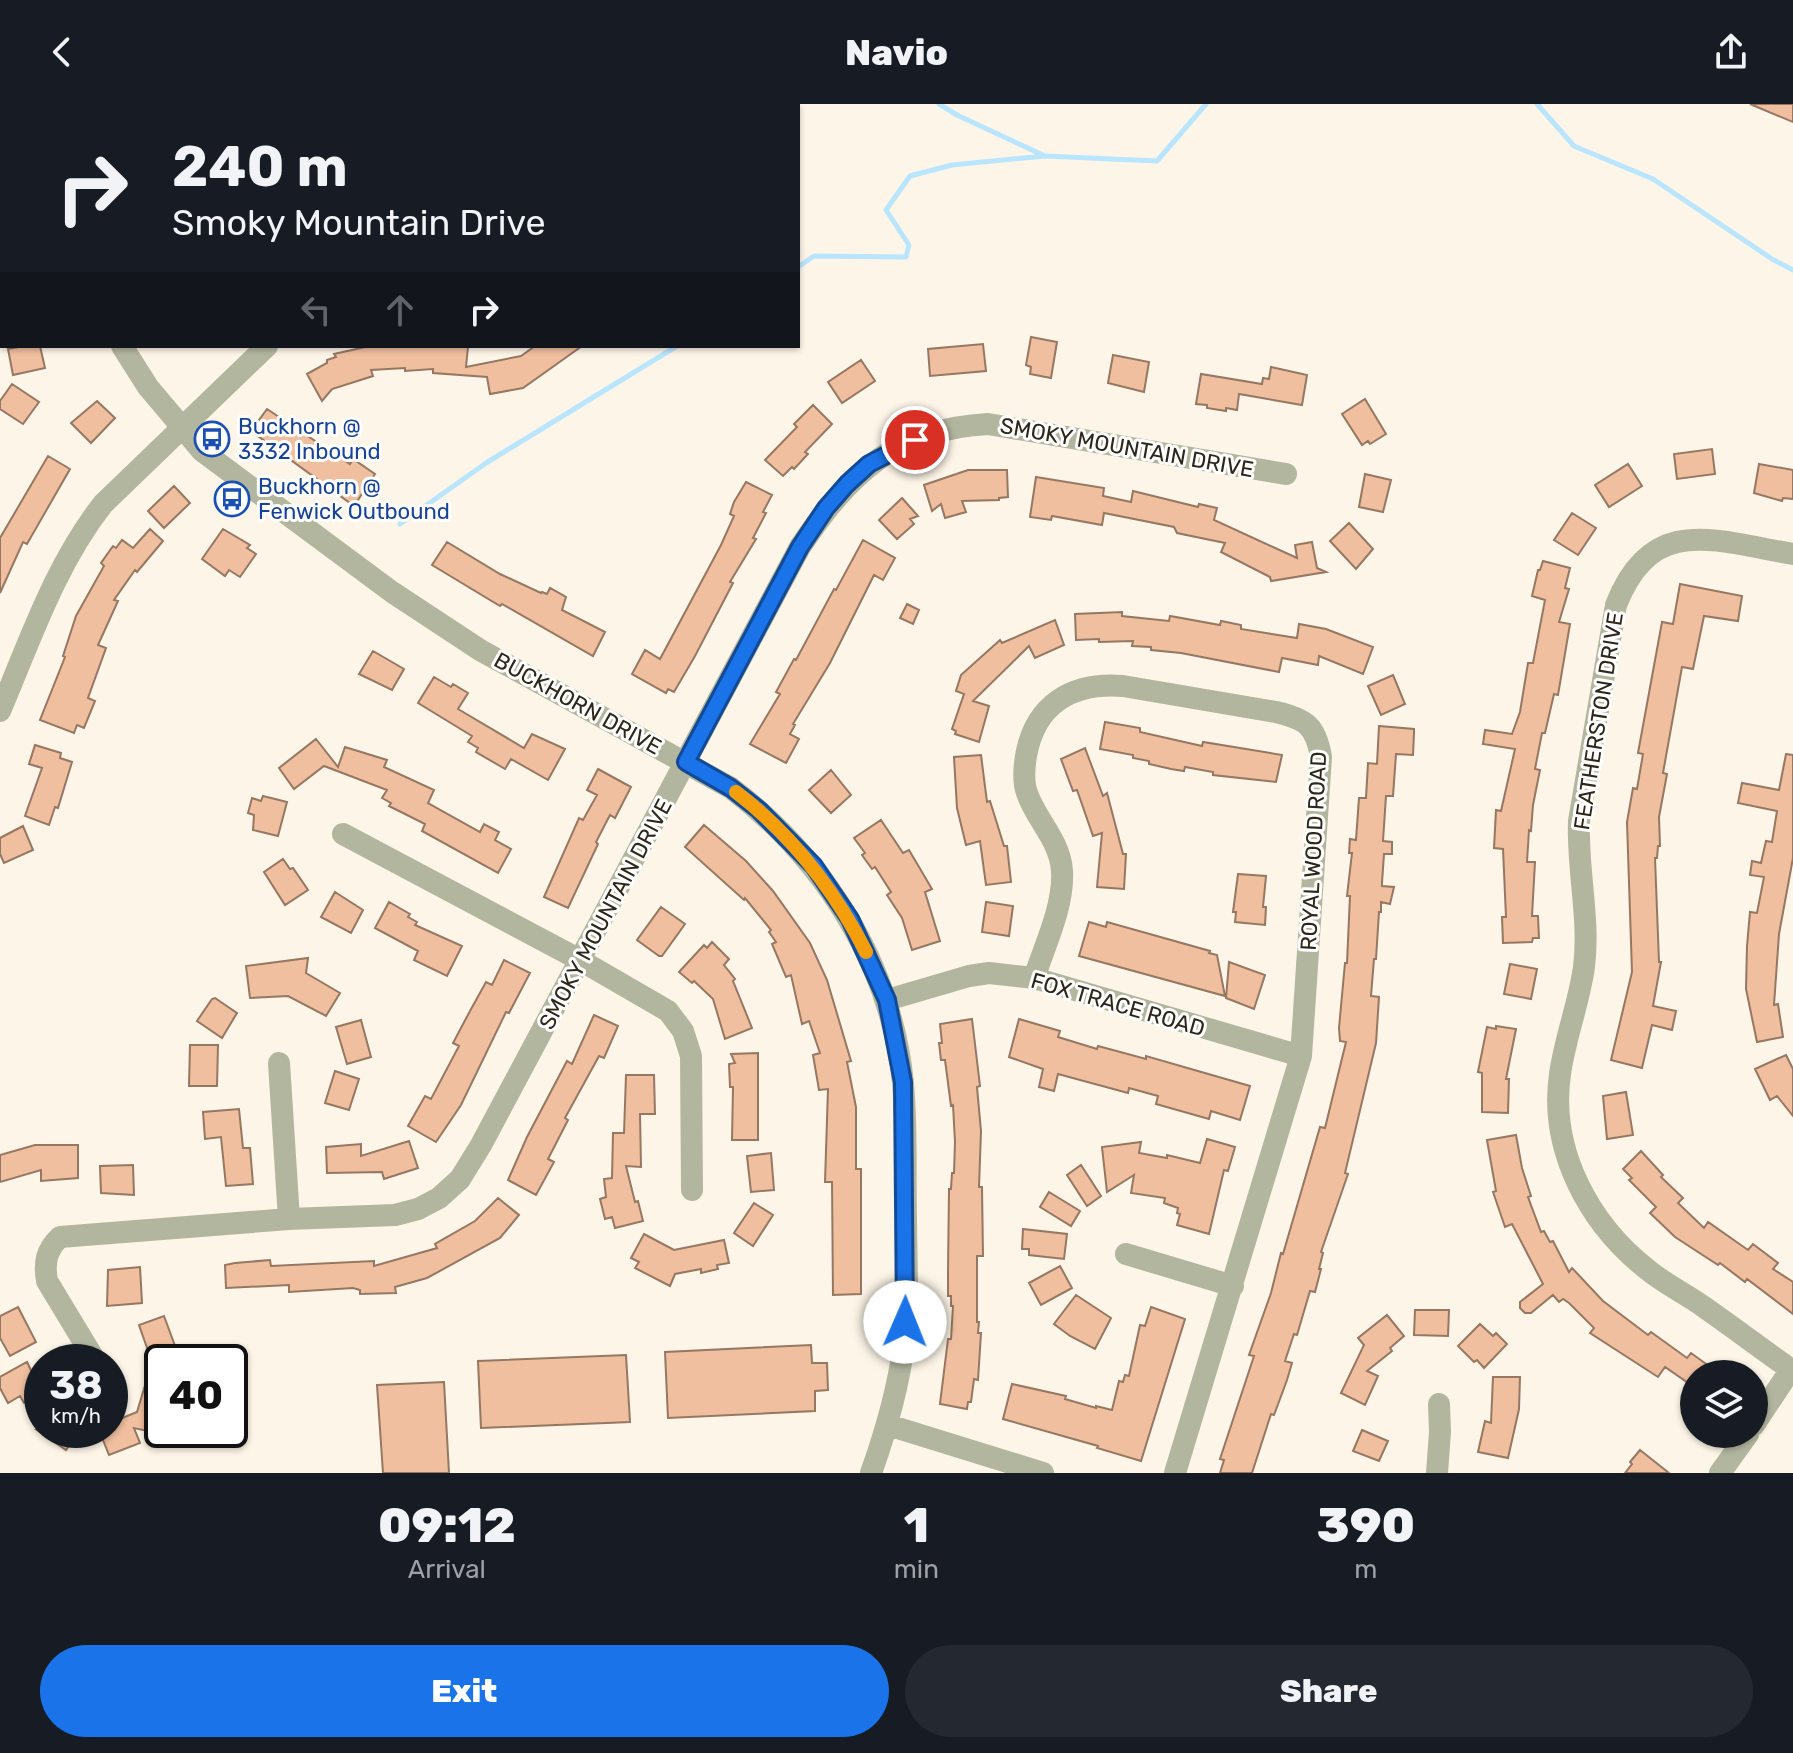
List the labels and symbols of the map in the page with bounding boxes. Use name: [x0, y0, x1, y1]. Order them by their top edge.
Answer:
pin: [881, 406, 949, 474]
street label: SMOKY MOUNTAIN DRIVE: [998, 412, 1256, 483]
place label: Buckhorn @ 3332 Inbound: [238, 413, 381, 465]
bus stop icon: Buckhorn @ 3332 Inbound: [193, 420, 231, 458]
place label: Buckhorn @ Fenwick Outbound: [258, 473, 450, 525]
bus stop icon: Buckhorn @ Fenwick Outbound: [213, 480, 251, 518]
street label: FEATHERSTON DRIVE: [1568, 610, 1629, 832]
street label: BUCKHORN DRIVE: [489, 646, 666, 761]
street label: ROYAL WOOD ROAD: [1295, 751, 1332, 951]
street label: SMOKY MOUNTAIN DRIVE: [533, 794, 678, 1034]
street label: FOX TRACE ROAD: [1028, 967, 1208, 1042]
position arrow: [863, 1280, 947, 1364]
speed limit sign: 40: [144, 1344, 248, 1448]

